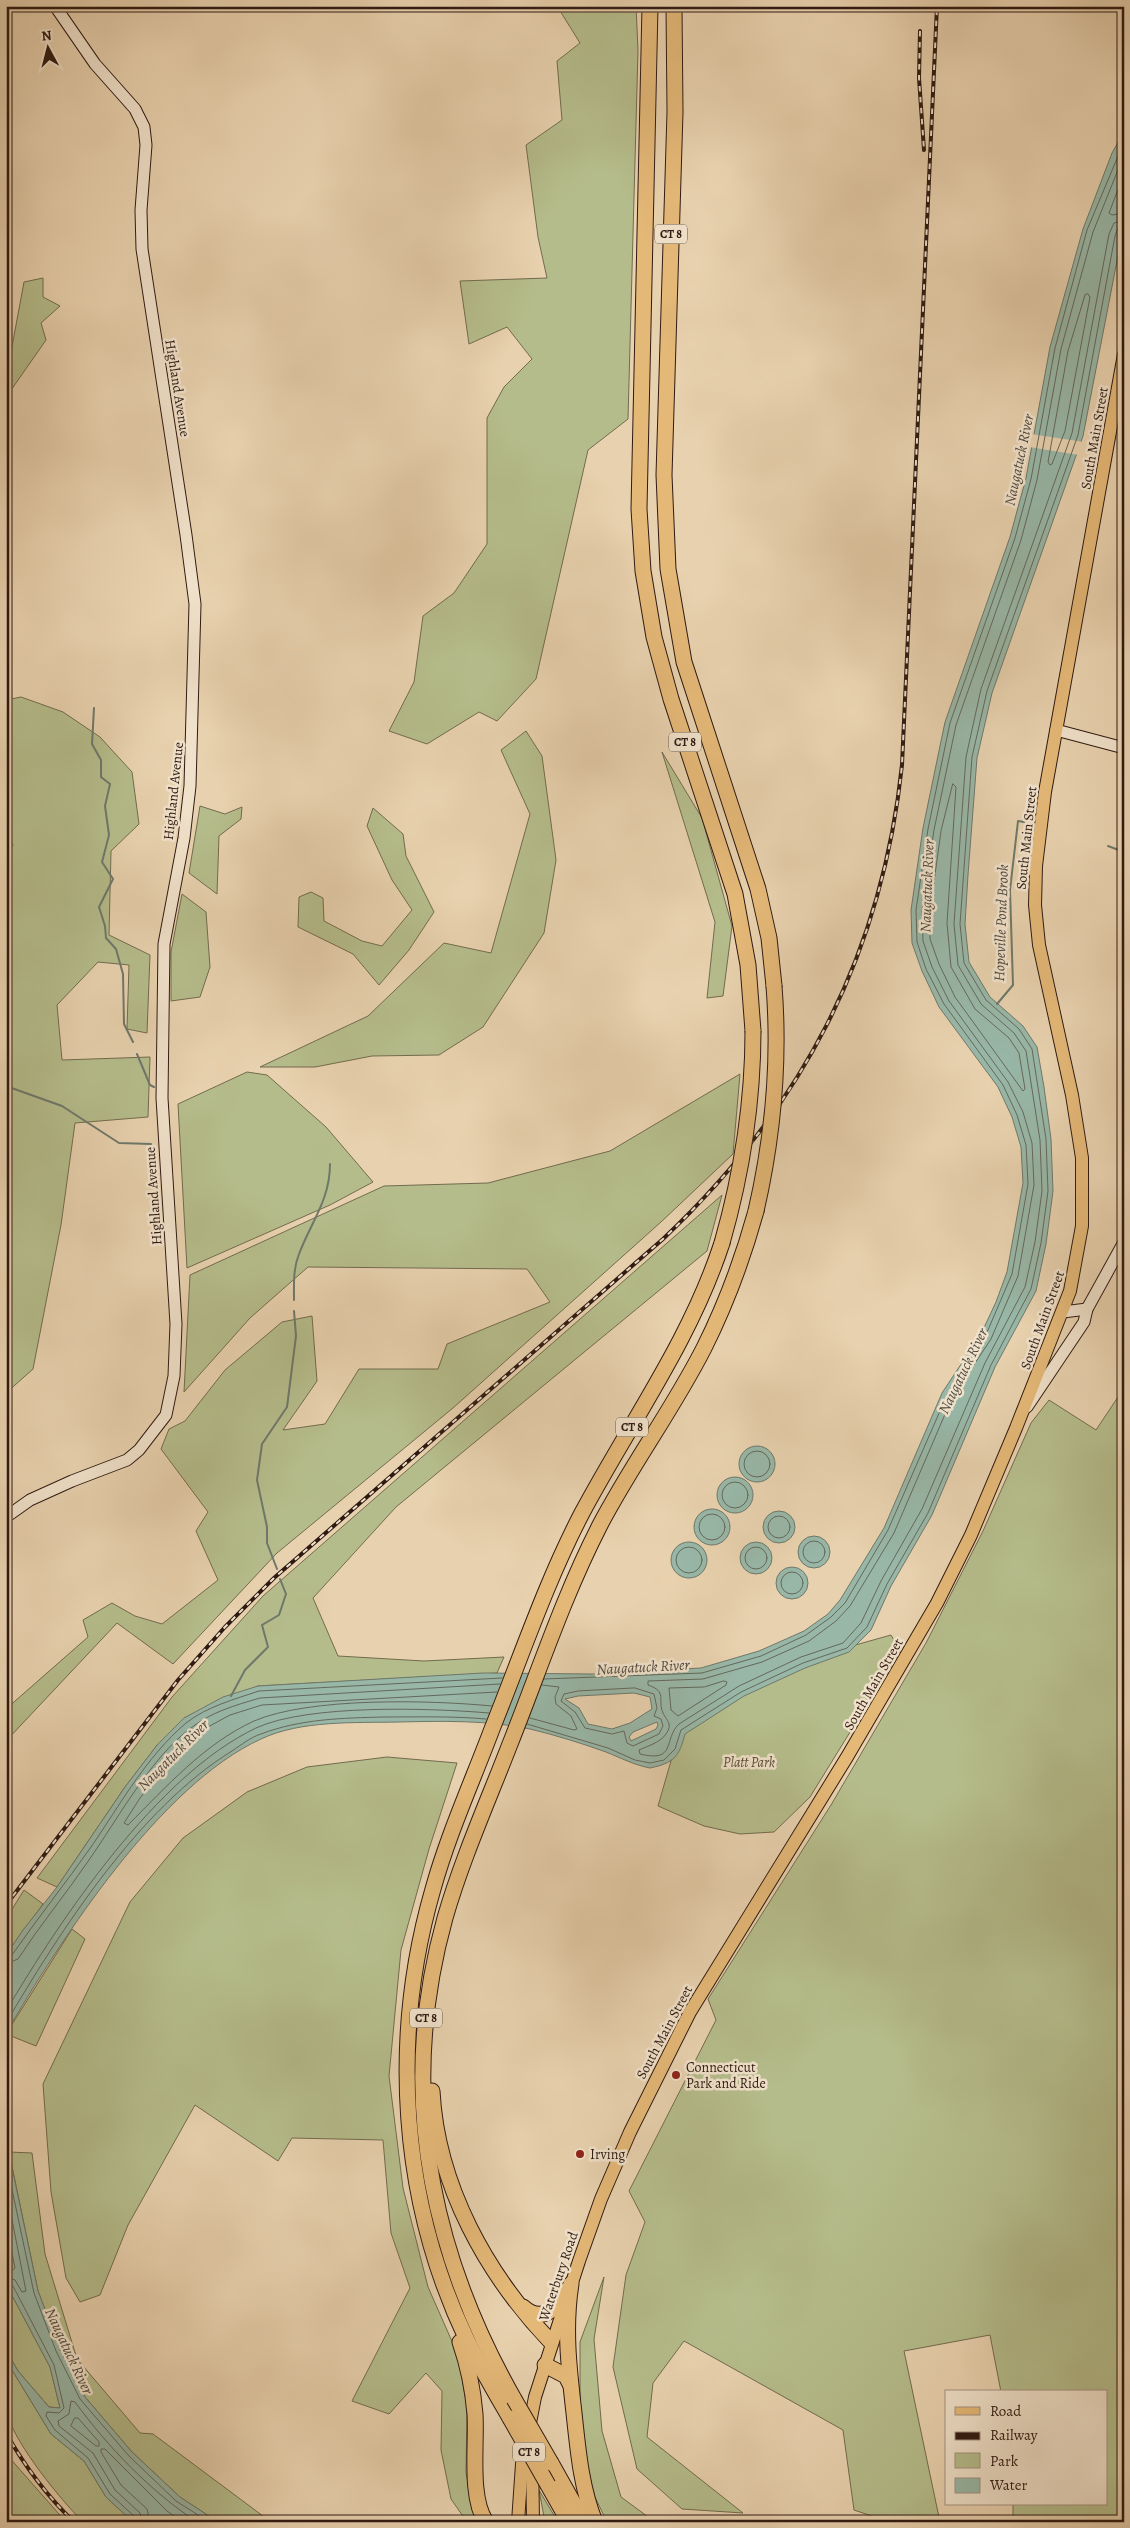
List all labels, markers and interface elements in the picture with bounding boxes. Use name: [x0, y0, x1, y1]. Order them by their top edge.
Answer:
north arrow: [22, 22, 72, 72]
text: N: [40, 26, 53, 46]
road number: CT 8: [655, 224, 687, 243]
street label: Highland Avenue: [160, 338, 195, 438]
street label: South Main Street: [1076, 385, 1113, 491]
water label: Naugatuck River: [1000, 412, 1039, 508]
road number: CT 8: [669, 732, 701, 752]
street label: Highland Avenue: [159, 741, 188, 841]
street label: South Main Street: [1012, 785, 1041, 891]
water label: Naugatuck River: [915, 838, 939, 933]
water label: Hopeville Pond Brook: [989, 864, 1013, 982]
street label: Highland Avenue: [141, 1146, 166, 1246]
street label: South Main Street: [1016, 1268, 1069, 1372]
water label: Naugatuck River: [934, 1324, 993, 1417]
road number: CT 8: [616, 1418, 648, 1436]
street label: South Main Street: [839, 1634, 908, 1734]
water label: Naugatuck River: [596, 1655, 691, 1679]
water label: Naugatuck River: [133, 1714, 214, 1795]
park label: Platt Park: [723, 1753, 775, 1772]
street label: South Main Street: [632, 1982, 697, 2082]
road number: CT 8: [410, 2009, 442, 2028]
place label: Connecticut Park and Ride: [686, 2058, 766, 2093]
marker: Connecticut Park and Ride: [670, 2069, 682, 2081]
place label: Irving: [590, 2145, 625, 2164]
marker: Irving: [574, 2148, 586, 2160]
street label: Waterbury Road: [534, 2229, 583, 2324]
water label: Naugatuck River: [40, 2305, 98, 2398]
legend: [945, 2390, 1108, 2506]
text: Road: [990, 2401, 1022, 2421]
text: Railway: [990, 2425, 1038, 2445]
road number: CT 8: [513, 2442, 545, 2462]
text: Park: [990, 2451, 1019, 2471]
text: Water: [989, 2475, 1027, 2495]

